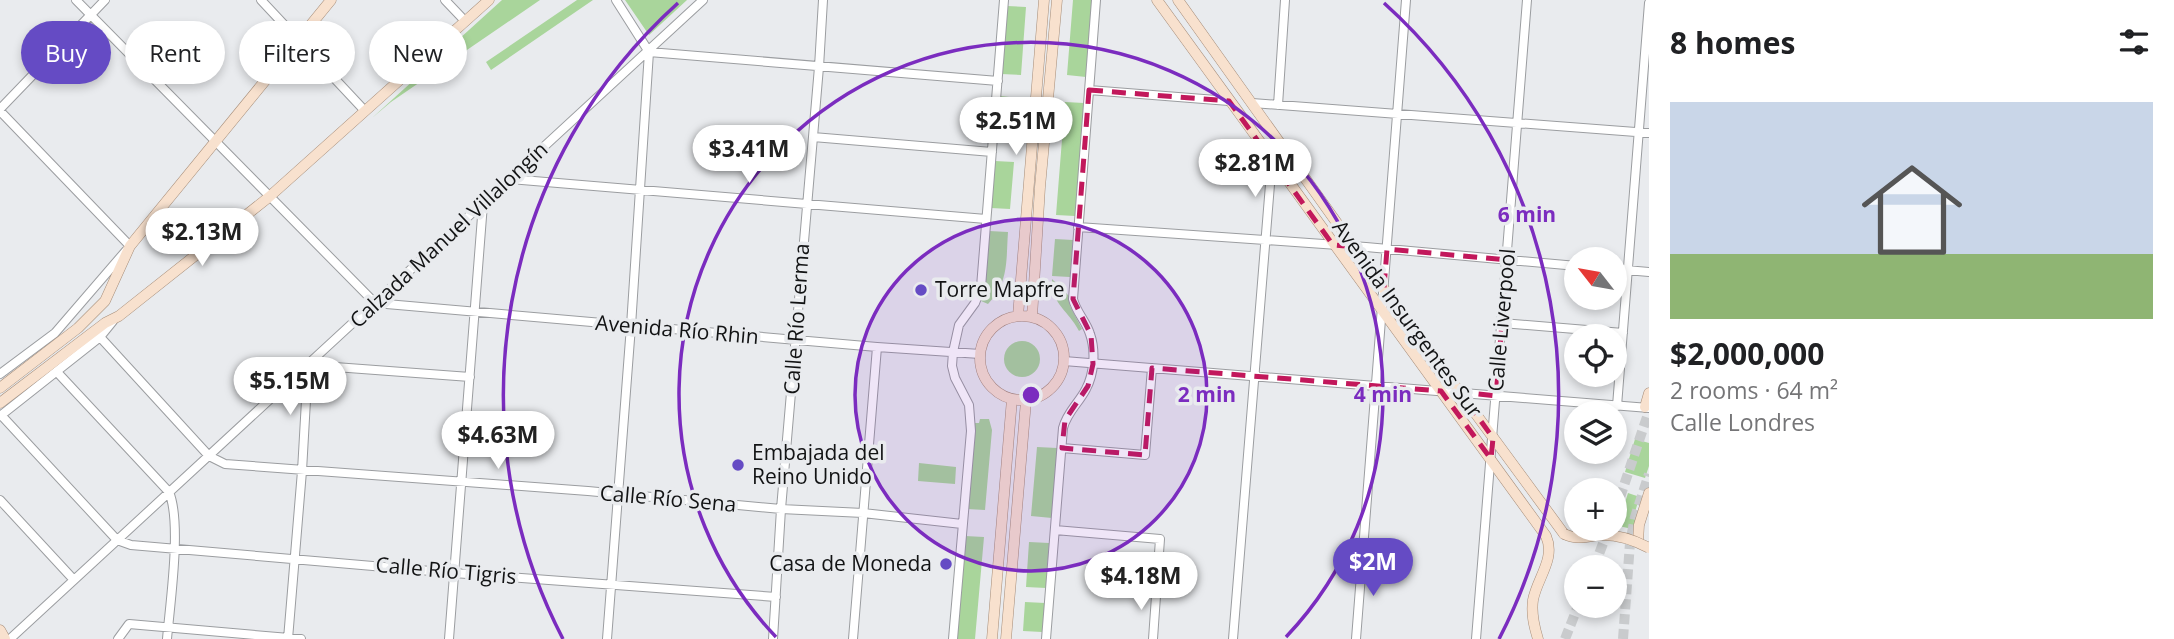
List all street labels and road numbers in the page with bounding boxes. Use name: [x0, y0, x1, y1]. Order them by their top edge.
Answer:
street label: Calzada Manuel Villalongín: [343, 135, 553, 334]
street label: Avenida Insurgentes Sur: [1327, 214, 1489, 423]
street label: Calle Río Lerma: [777, 242, 815, 395]
street label: Calle Liverpool: [1481, 247, 1521, 393]
street label: Avenida Río Rhin: [594, 308, 760, 350]
street label: Calle Río Sena: [599, 478, 738, 518]
street label: Calle Río Tigris: [375, 550, 518, 590]

